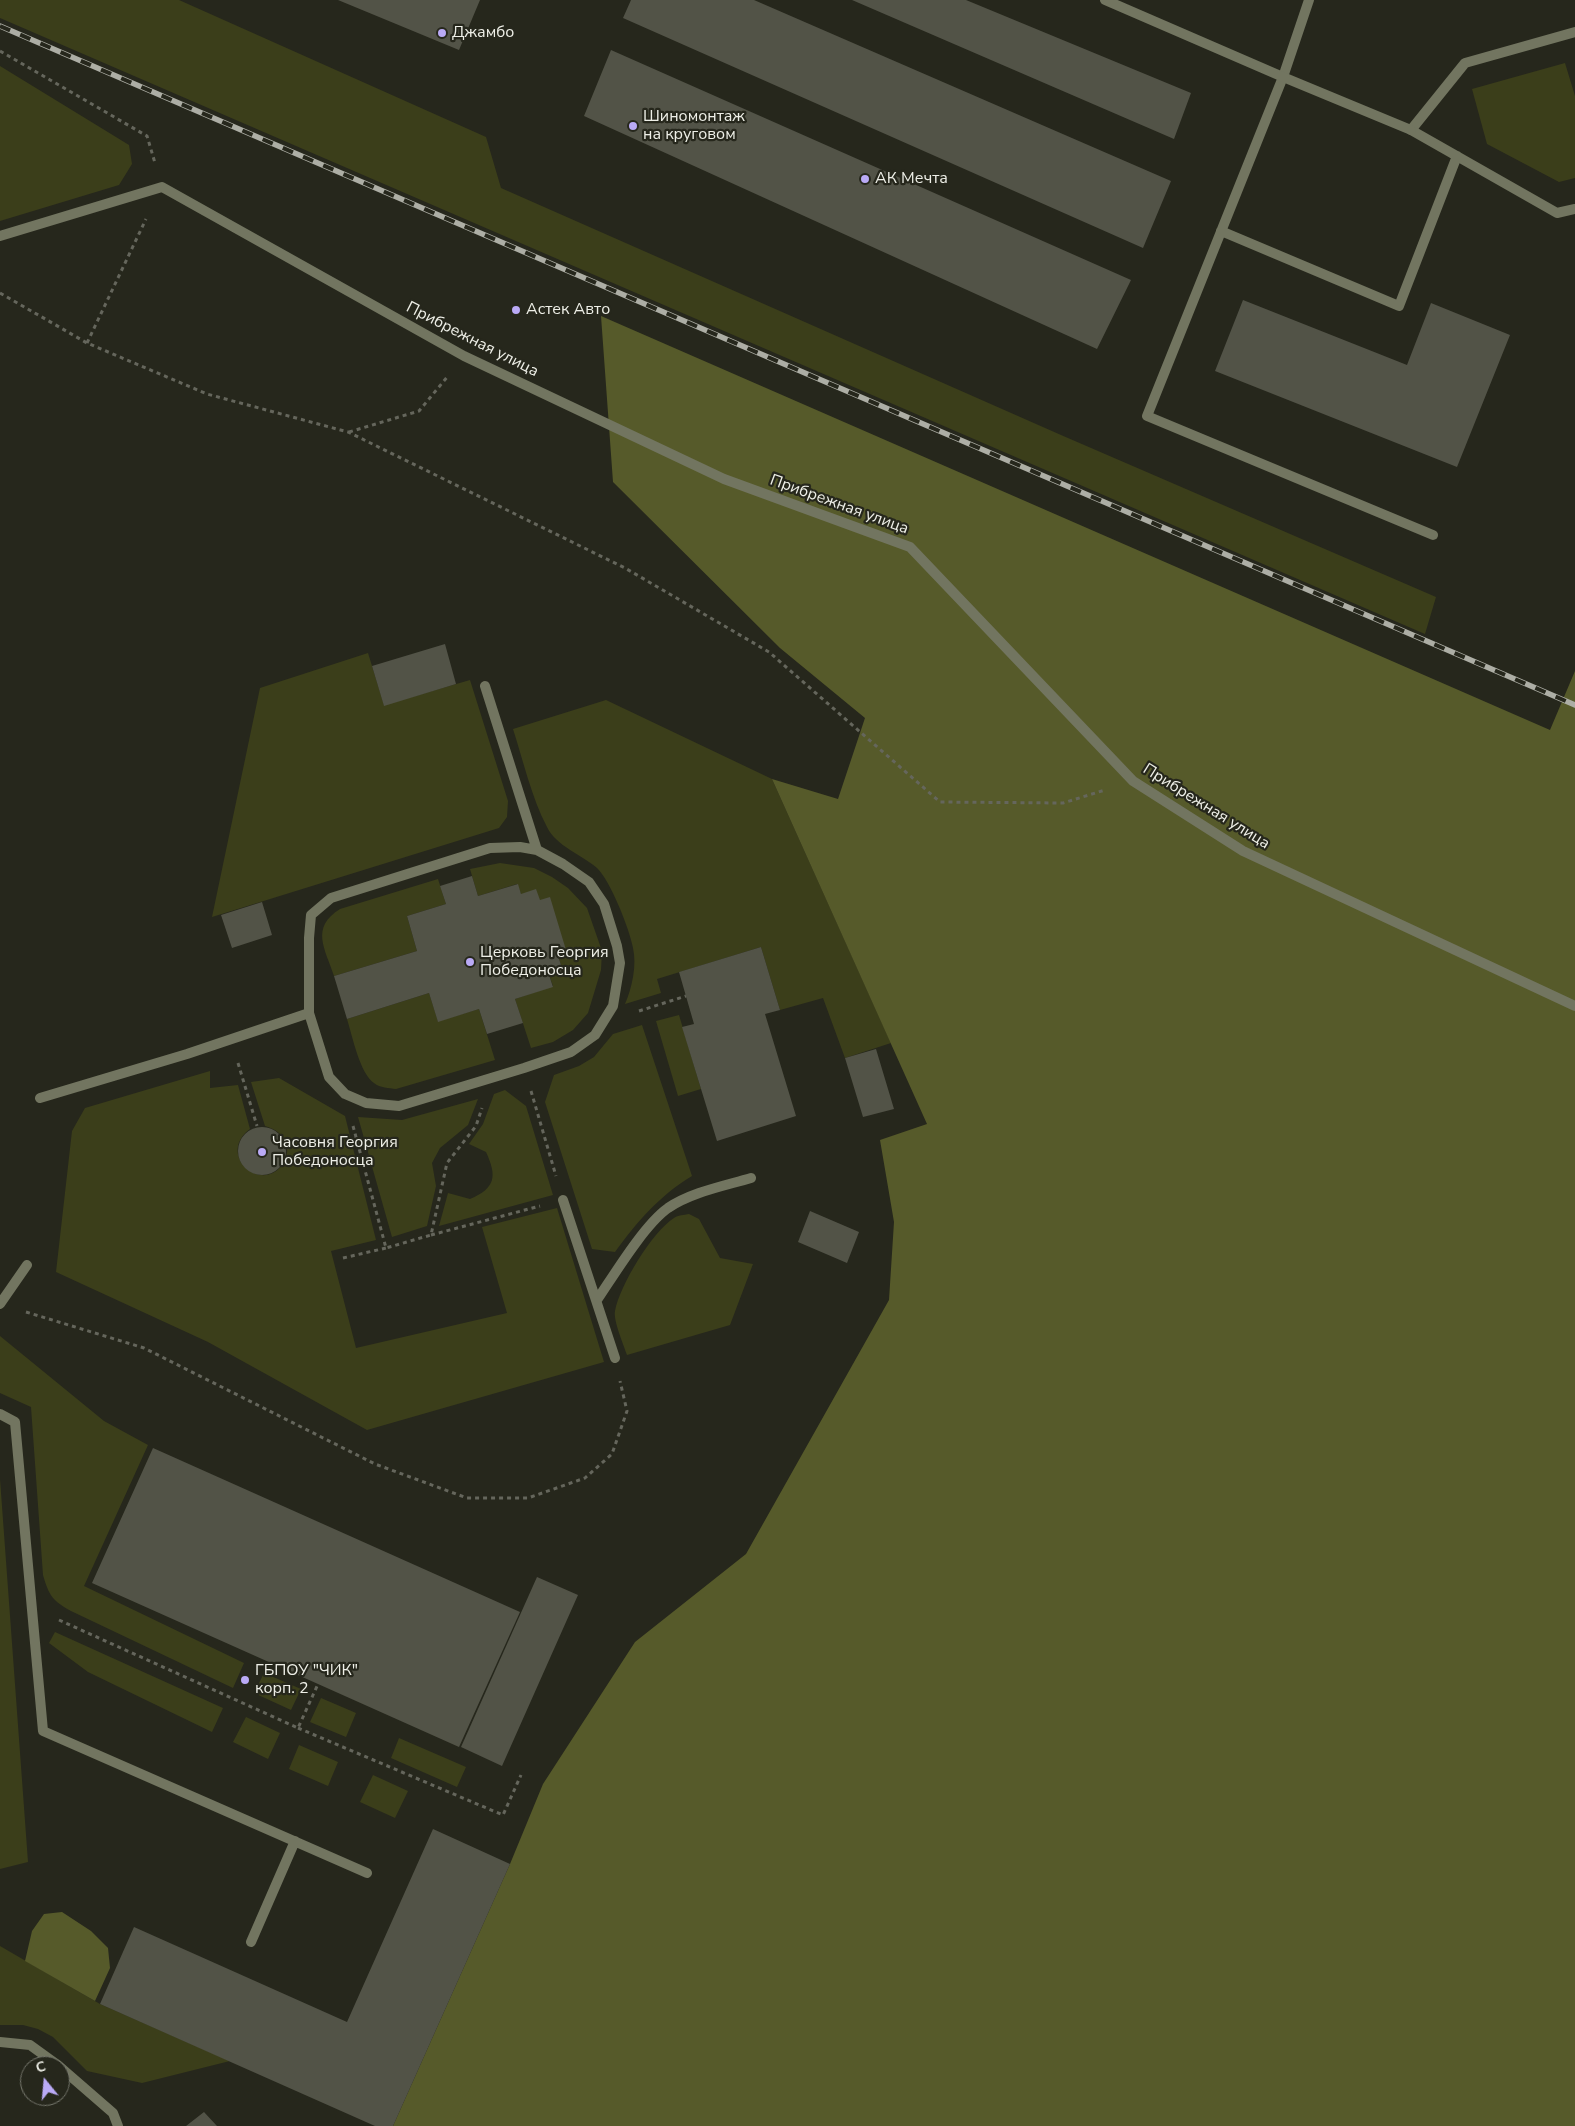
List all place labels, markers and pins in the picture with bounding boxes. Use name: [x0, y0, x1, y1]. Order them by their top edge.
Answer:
place label: Джамбо: [452, 23, 514, 43]
marker: Джамбо: [436, 27, 448, 39]
place label: Шиномонтаж на круговом: [643, 107, 745, 145]
marker: Шиномонтаж на круговом: [627, 120, 639, 132]
place label: АК Мечта: [875, 169, 948, 189]
marker: АК Мечта: [859, 173, 871, 185]
place label: Астек Авто: [526, 300, 610, 320]
marker: Астек Авто: [510, 304, 522, 316]
place label: Церковь Георгия Победоносца: [480, 943, 609, 981]
marker: Церковь Георгия Победоносца: [464, 956, 476, 968]
place label: Часовня Георгия Победоносца: [272, 1133, 398, 1171]
marker: Часовня Георгия Победоносца: [256, 1146, 268, 1158]
place label: ГБПОУ "ЧИК" корп. 2: [255, 1661, 358, 1699]
marker: ГБПОУ "ЧИК" корп. 2: [239, 1674, 251, 1686]

